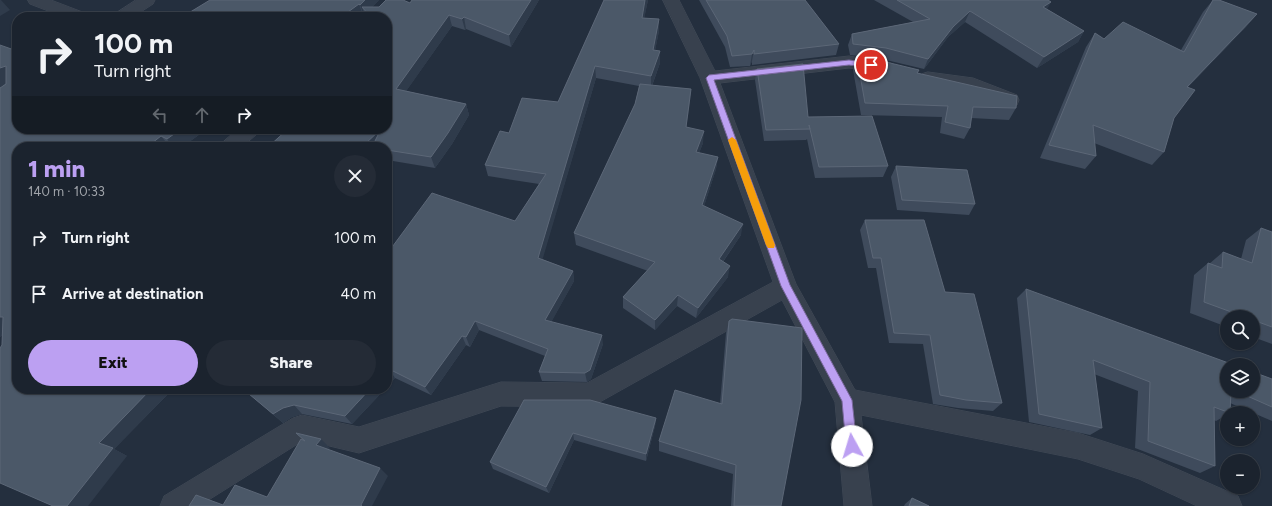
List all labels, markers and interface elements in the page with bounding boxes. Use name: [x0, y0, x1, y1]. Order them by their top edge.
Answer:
text: 100 m: [94, 26, 173, 60]
icon: right: [28, 28, 80, 80]
pin: [854, 48, 888, 82]
icon: arrive: [860, 54, 882, 76]
text: Turn right: [94, 60, 171, 82]
icon: left: [149, 104, 171, 126]
icon: ahead: [191, 104, 213, 126]
icon: right: [233, 104, 255, 126]
text: 1 min: [28, 154, 85, 183]
button: close: [334, 155, 376, 197]
text: 140 m · 10:33: [28, 184, 105, 199]
icon: right: [28, 227, 50, 249]
text: Turn right: [62, 229, 130, 247]
text: 100 m: [334, 229, 376, 247]
icon: arrive: [28, 283, 50, 305]
text: Arrive at destination: [62, 285, 203, 303]
text: 40 m: [341, 285, 376, 303]
map controls: [1220, 310, 1260, 494]
button: search: [1220, 310, 1260, 350]
button: Exit: [28, 340, 198, 386]
button: Share: [206, 340, 376, 386]
button: layers: [1220, 358, 1260, 398]
button: +: [1220, 406, 1260, 446]
position arrow: [831, 425, 873, 467]
button: −: [1220, 454, 1260, 494]

